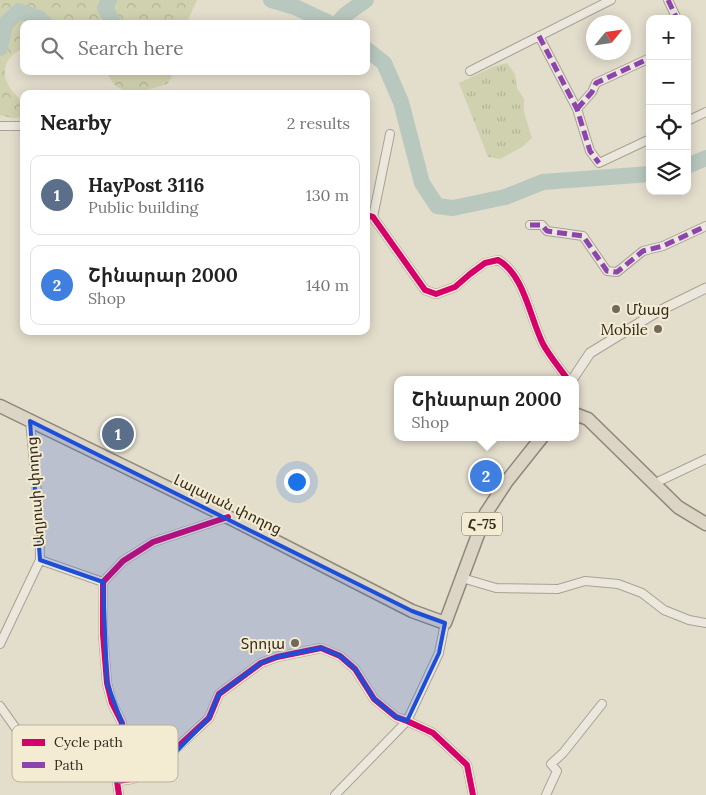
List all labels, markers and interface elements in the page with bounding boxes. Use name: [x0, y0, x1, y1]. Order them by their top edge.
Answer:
north arrow: [586, 15, 631, 60]
map controls: [646, 15, 691, 195]
button: +: [646, 15, 691, 60]
search box: [20, 20, 370, 75]
icon: search: [38, 34, 66, 62]
text: Search here: [78, 36, 184, 60]
button: −: [646, 60, 691, 105]
button: locate: [646, 105, 691, 150]
text: Nearby: [40, 109, 111, 136]
text: 2 results: [287, 113, 350, 133]
button: layers: [646, 150, 691, 195]
text: HayPost 3116: [88, 173, 204, 197]
text: 1: [54, 185, 60, 205]
text: 130 m: [306, 185, 349, 205]
text: Public building: [88, 197, 198, 217]
text: Շինարար 2000: [88, 263, 238, 287]
text: 2: [53, 275, 61, 295]
text: 140 m: [306, 275, 349, 295]
text: Shop: [88, 288, 126, 308]
place label: Մնաց: [626, 300, 670, 319]
marker: Մնաց: [610, 303, 622, 315]
place label: Mobile: [600, 320, 648, 339]
marker: Mobile: [652, 323, 664, 335]
popup: [394, 376, 579, 441]
text: Շինարար 2000: [412, 387, 561, 411]
text: Shop: [412, 412, 449, 432]
pin: 1: [102, 415, 134, 453]
street label: Աղյուսի փողոց: [22, 436, 48, 548]
pin: 2: [470, 457, 502, 495]
your location: [284, 469, 310, 495]
street label: Լալայան փողոց: [171, 470, 285, 538]
road number: Հ-75: [462, 512, 502, 536]
place label: Տրոյա: [241, 634, 285, 653]
marker: Տրոյա: [289, 637, 301, 649]
legend: [12, 725, 178, 782]
text: Cycle path: [54, 733, 123, 751]
text: Path: [54, 756, 83, 774]

